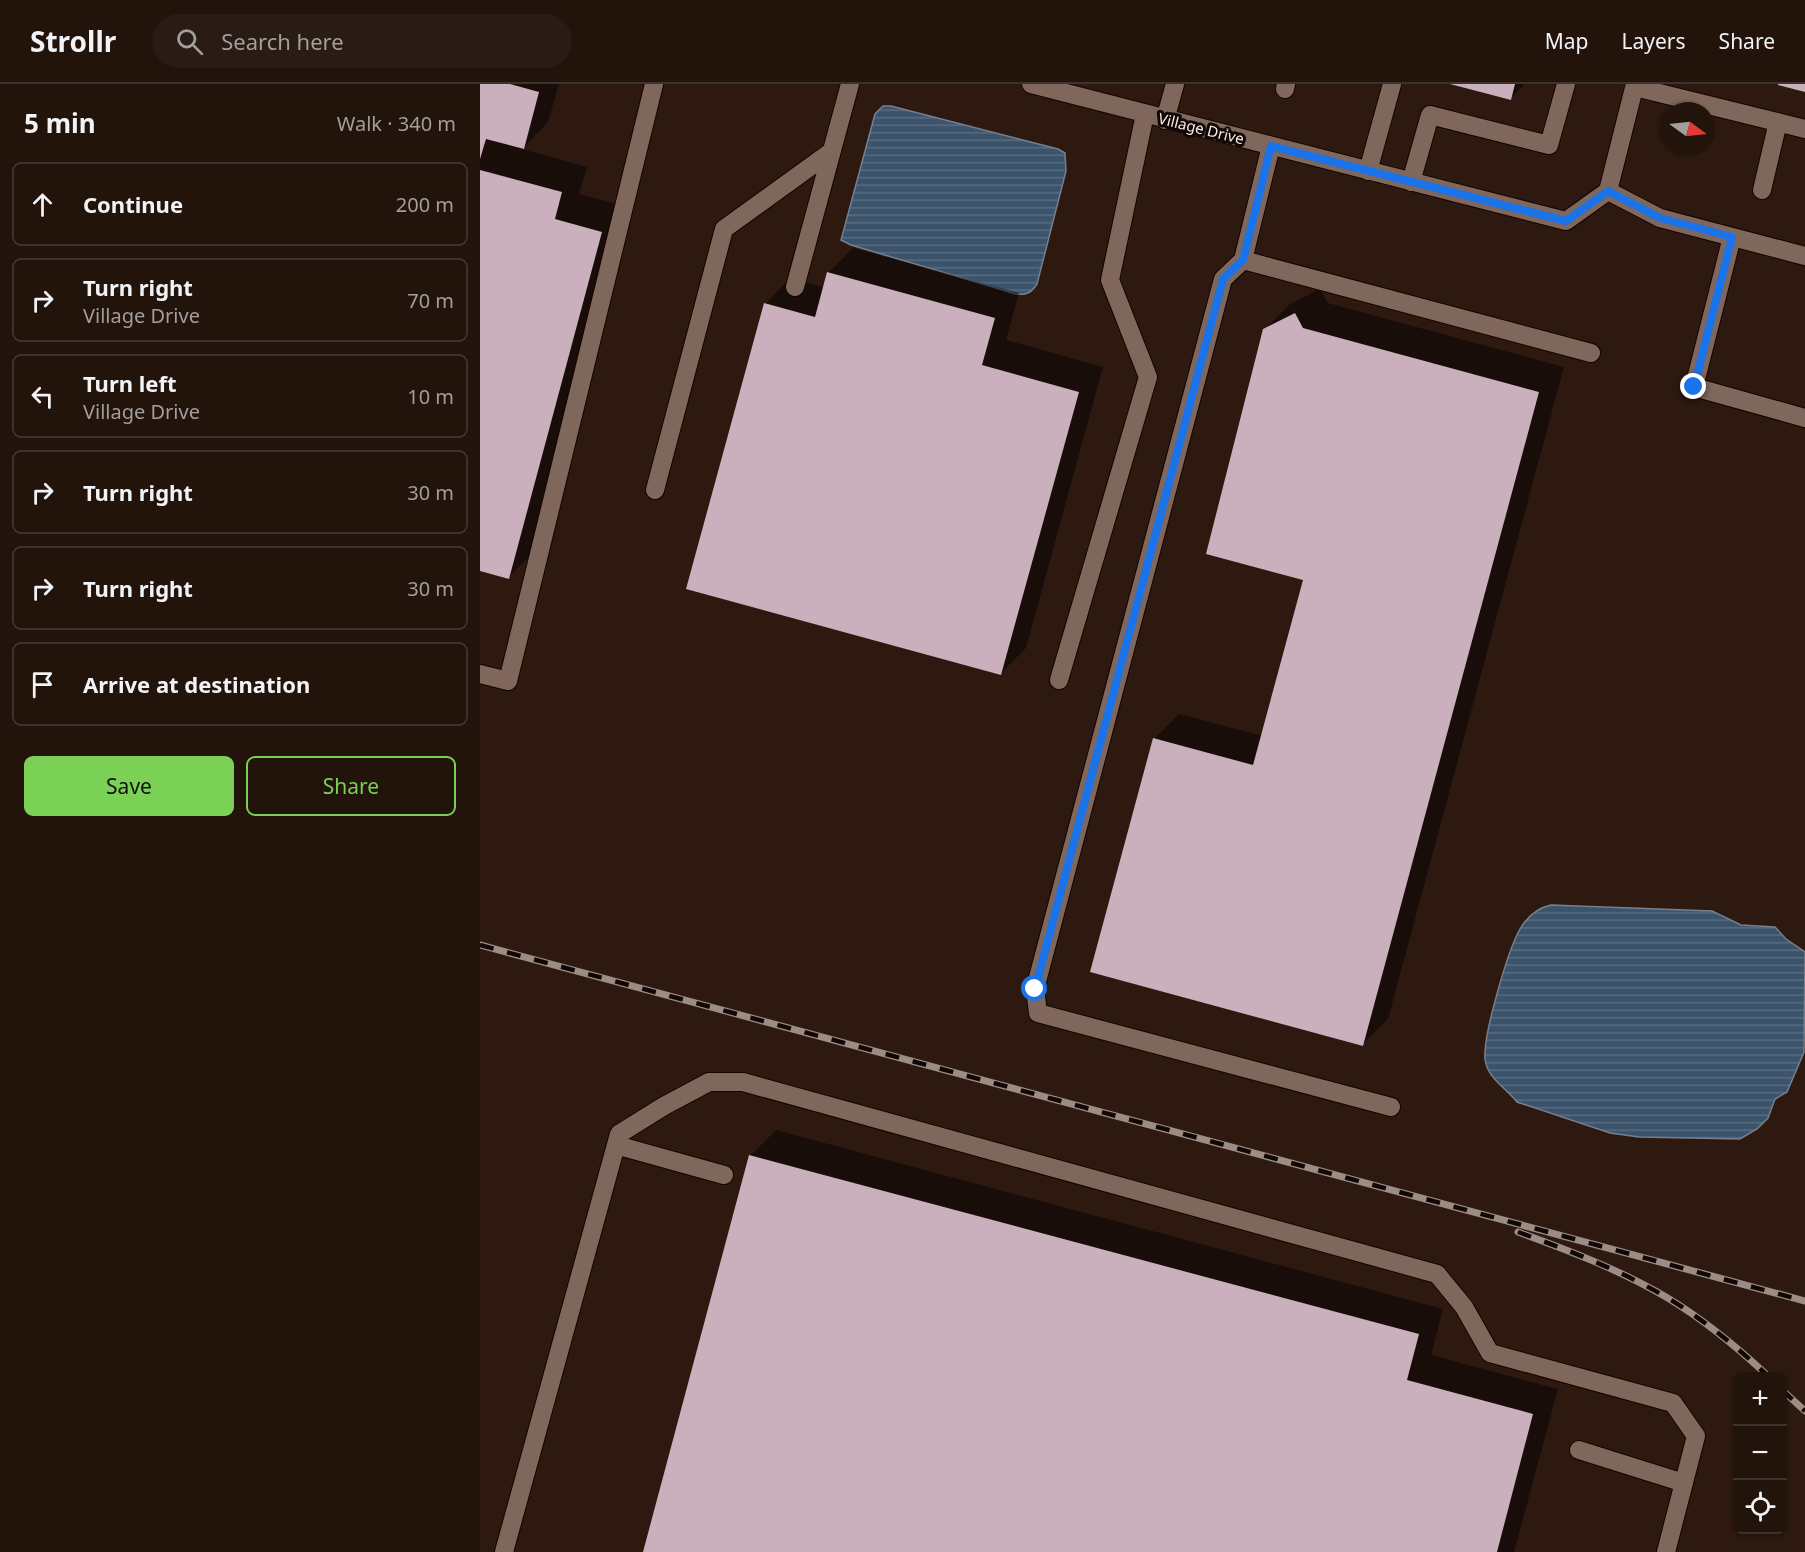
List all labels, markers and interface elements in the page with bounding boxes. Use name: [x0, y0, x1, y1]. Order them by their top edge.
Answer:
search box: [152, 14, 572, 68]
text: Strollr: [30, 22, 116, 60]
icon: search: [173, 25, 206, 58]
text: Search here: [221, 26, 344, 56]
text: Map: [1545, 27, 1589, 55]
text: Layers: [1622, 27, 1686, 55]
text: Share: [1719, 27, 1775, 55]
north arrow: [1661, 102, 1715, 156]
text: 5 min: [24, 105, 96, 141]
street label: Village Drive: [1156, 108, 1246, 148]
text: Walk · 340 m: [337, 110, 456, 137]
icon: ahead: [26, 188, 59, 221]
text: Continue: [83, 189, 183, 219]
text: 200 m: [396, 191, 454, 218]
text: Turn right: [83, 272, 193, 302]
icon: right: [26, 284, 59, 317]
text: 70 m: [407, 287, 454, 314]
text: Village Drive: [83, 302, 200, 329]
text: Turn left: [83, 368, 177, 398]
route end: [1680, 373, 1706, 399]
icon: left: [26, 380, 59, 413]
text: 10 m: [407, 383, 454, 410]
text: Village Drive: [83, 398, 200, 425]
icon: right: [26, 476, 59, 509]
text: Turn right: [83, 477, 193, 507]
text: 30 m: [407, 479, 454, 506]
icon: right: [26, 572, 59, 605]
text: Turn right: [83, 573, 193, 603]
text: 30 m: [407, 575, 454, 602]
icon: arrive: [26, 668, 59, 701]
text: Arrive at destination: [83, 669, 310, 699]
button: Save: [24, 756, 234, 816]
button: Share: [246, 756, 456, 816]
route start: [1021, 975, 1047, 1001]
map controls: [1733, 1372, 1787, 1534]
button: +: [1733, 1372, 1787, 1426]
button: −: [1733, 1426, 1787, 1480]
button: locate: [1733, 1480, 1787, 1534]

